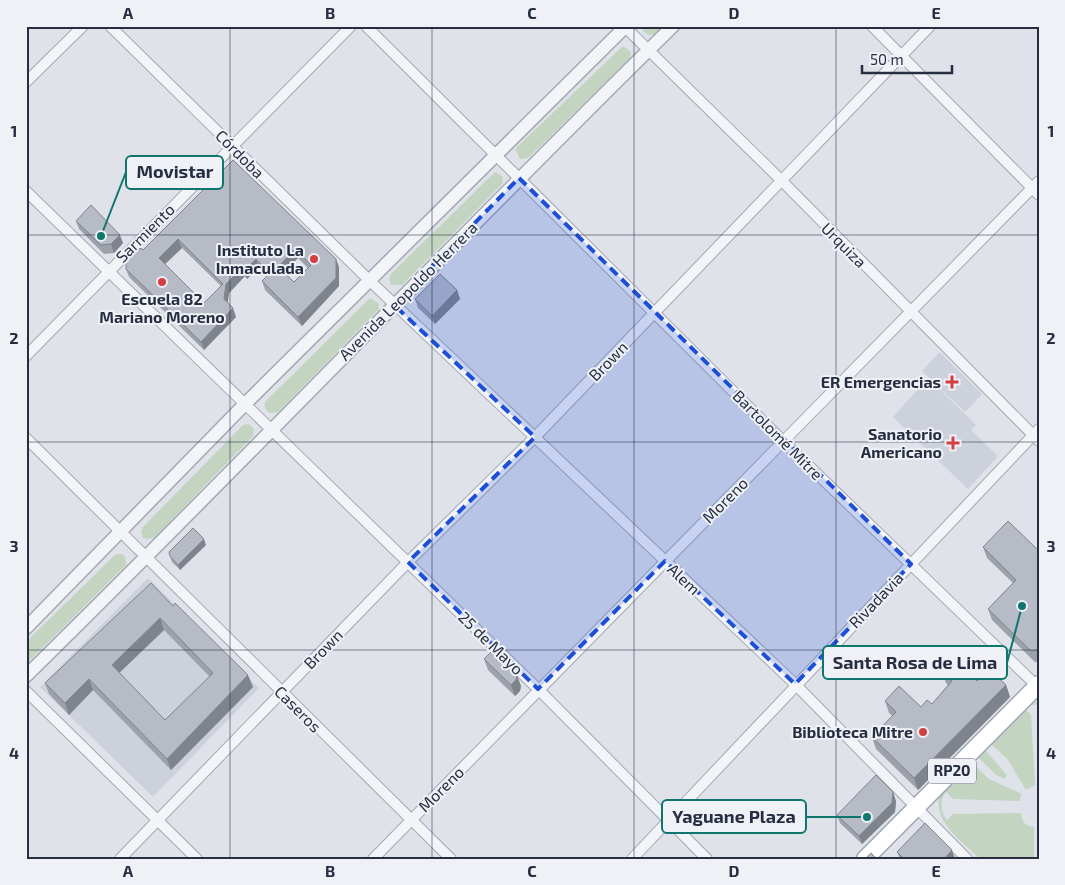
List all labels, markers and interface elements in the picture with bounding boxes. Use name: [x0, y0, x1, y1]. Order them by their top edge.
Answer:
text: A: [123, 3, 134, 22]
text: B: [325, 3, 335, 22]
text: C: [527, 3, 537, 22]
text: D: [729, 3, 740, 22]
text: E: [931, 3, 941, 22]
scale bar: [862, 42, 952, 74]
text: 50 m: [870, 50, 904, 68]
text: 1: [11, 121, 17, 140]
text: 1: [1048, 121, 1054, 140]
street label: Córdoba: [212, 125, 269, 182]
callout: Movistar: [126, 156, 223, 189]
text: Movistar: [137, 160, 214, 182]
street label: Sarmiento: [111, 199, 178, 266]
street label: Avenida Leopoldo Herrera: [334, 217, 481, 364]
street label: Urquiza: [818, 218, 871, 271]
place label: Instituto La Inmaculada: [216, 240, 304, 277]
marker: Instituto La Inmaculada: [308, 253, 320, 265]
marker: Escuela 82 Mariano Moreno: [156, 276, 168, 288]
place label: Escuela 82 Mariano Moreno: [99, 289, 225, 326]
text: 2: [9, 328, 19, 347]
text: 2: [1046, 328, 1056, 347]
street label: Brown: [584, 337, 631, 384]
place label: ER Emergencias: [821, 372, 941, 391]
marker: ER Emergencias: [945, 375, 959, 389]
street label: Bartolomé Mitre: [729, 386, 827, 484]
place label: Sanatorio Americano: [861, 424, 942, 461]
marker: Sanatorio Americano: [946, 436, 960, 450]
street label: Moreno: [698, 473, 751, 526]
text: 3: [9, 536, 19, 555]
text: 3: [1046, 536, 1056, 555]
street label: Alem: [664, 559, 704, 598]
street label: Rivadavia: [844, 568, 907, 632]
street label: 25 de Mayo: [455, 607, 528, 678]
street label: Brown: [299, 625, 346, 672]
callout: Santa Rosa de Lima: [823, 646, 1007, 679]
text: Santa Rosa de Lima: [833, 651, 997, 673]
street label: Caseros: [271, 681, 326, 736]
place label: Biblioteca Mitre: [792, 722, 913, 741]
marker: Biblioteca Mitre: [917, 726, 929, 738]
text: 4: [9, 743, 19, 762]
text: 4: [1046, 743, 1056, 762]
road number: RP20: [928, 758, 976, 784]
street label: Moreno: [414, 762, 467, 815]
callout: Yaguane Plaza: [662, 800, 806, 833]
text: Yaguane Plaza: [672, 805, 796, 827]
text: A: [123, 861, 134, 880]
text: B: [325, 861, 335, 880]
text: C: [527, 861, 537, 880]
text: D: [729, 861, 740, 880]
text: E: [931, 861, 941, 880]

